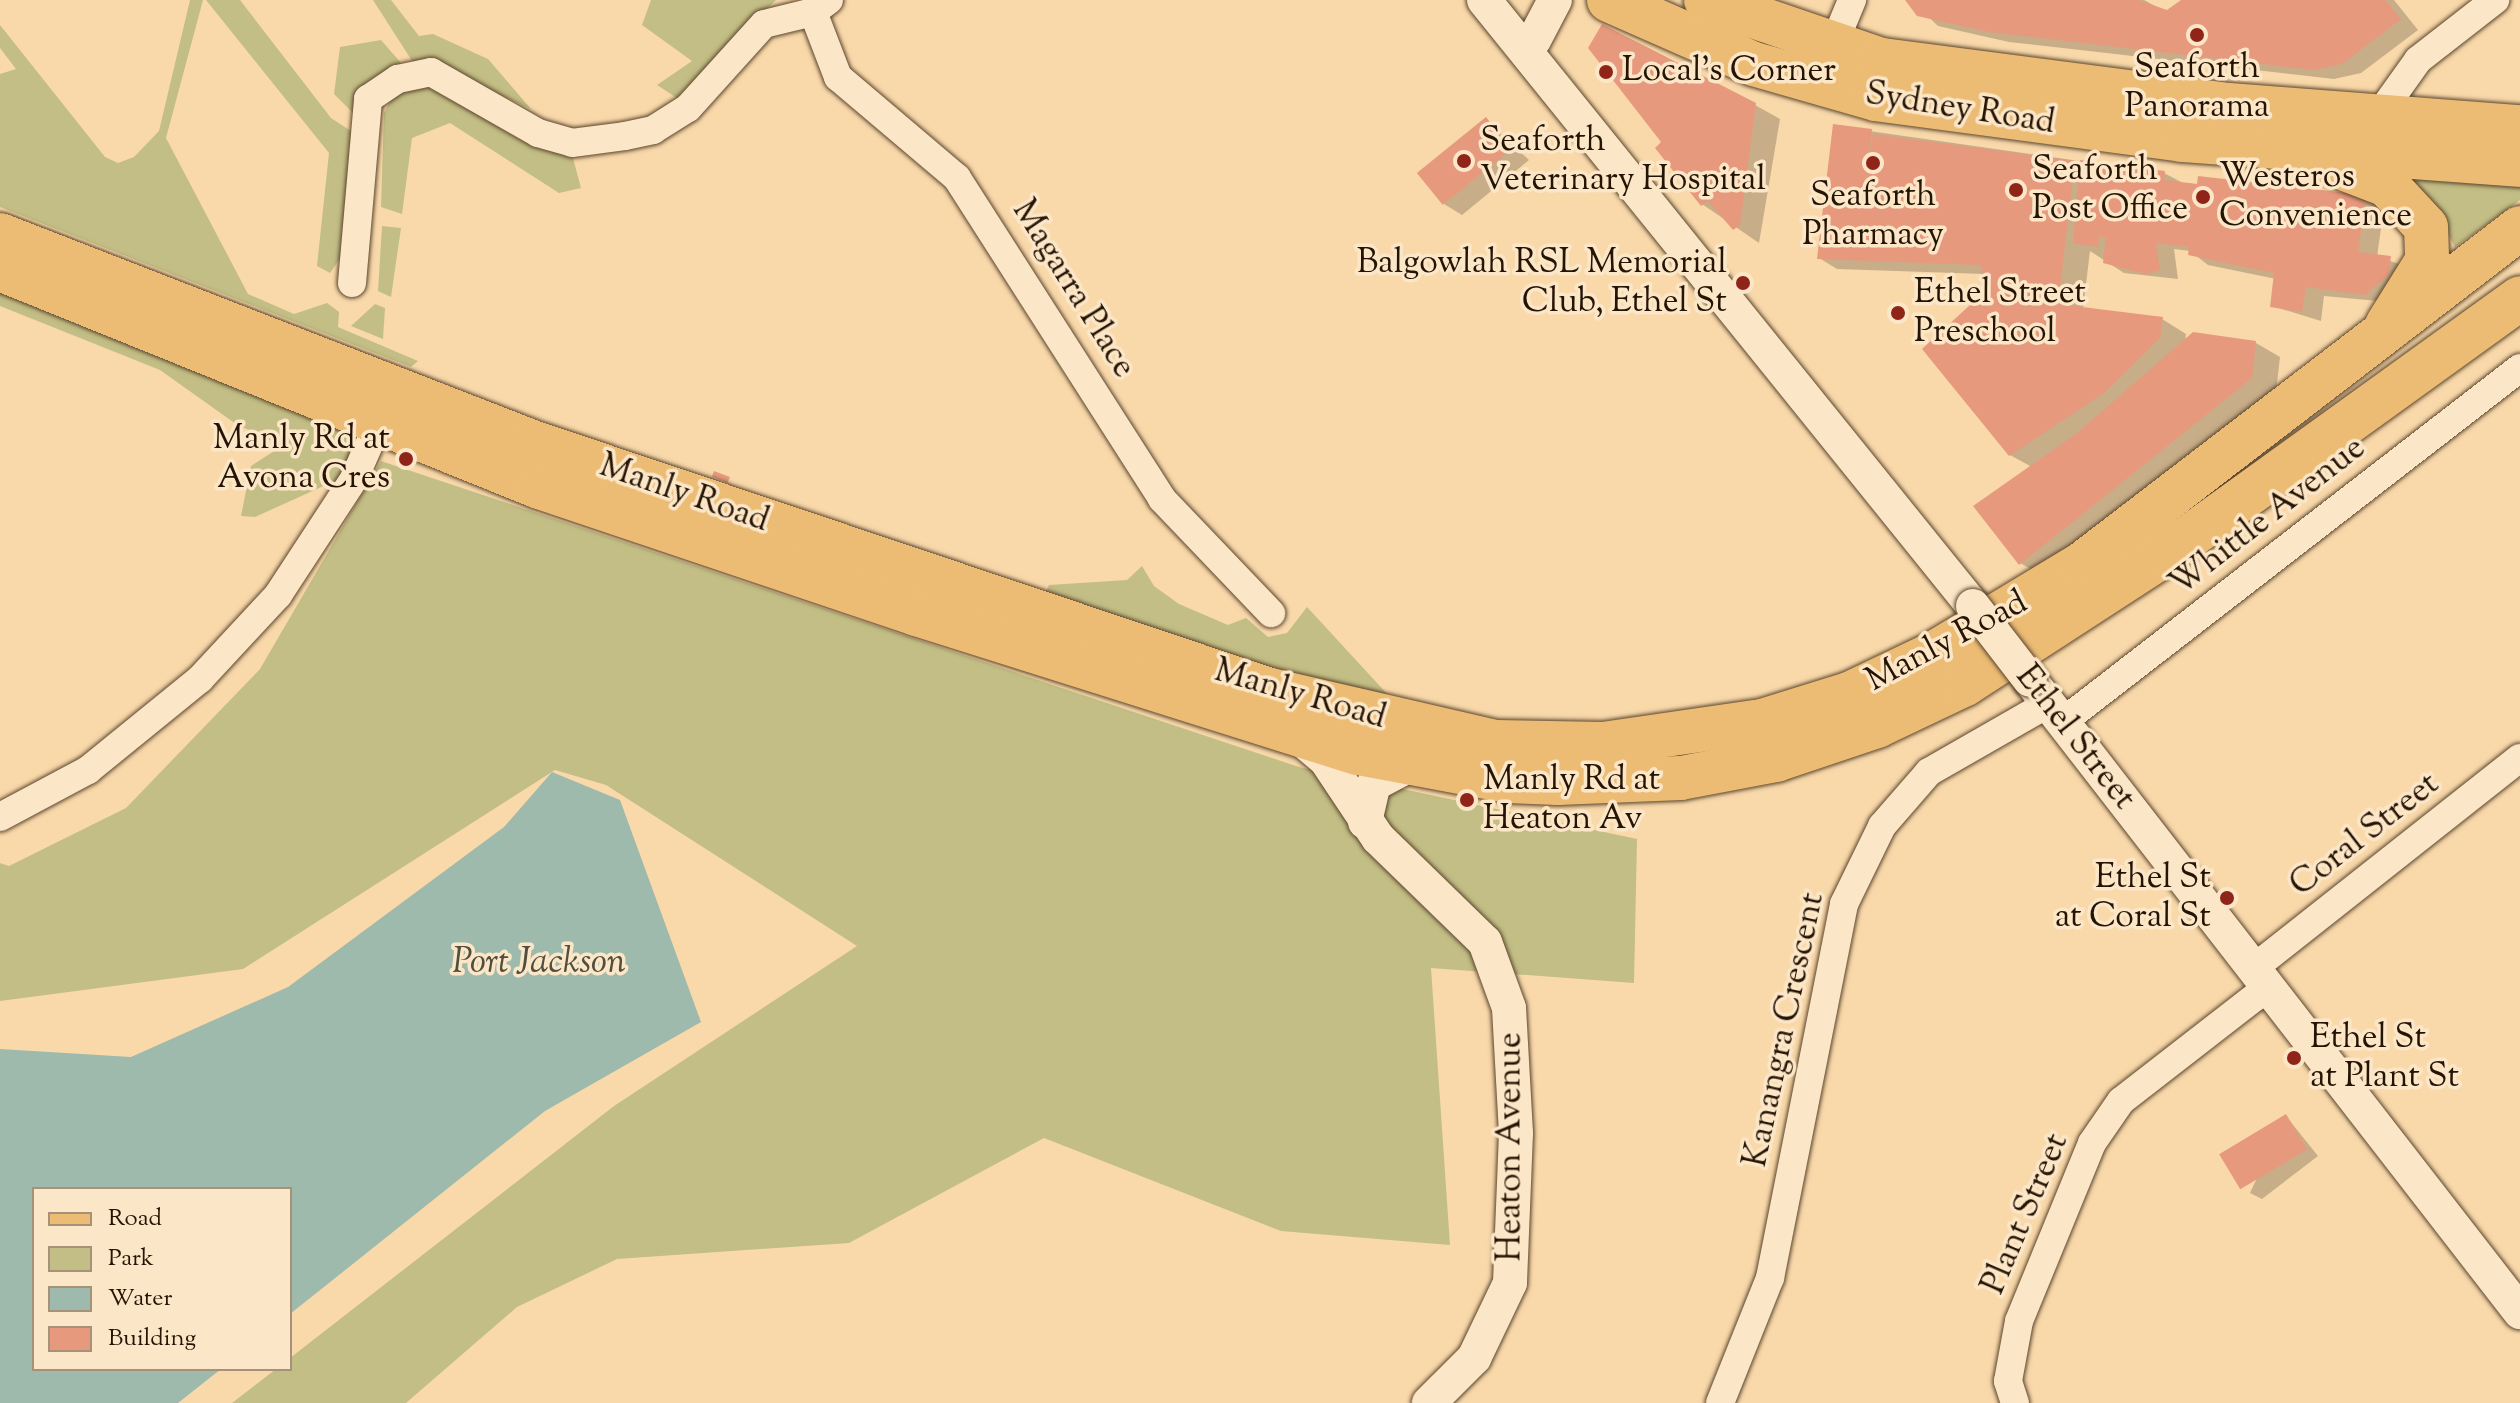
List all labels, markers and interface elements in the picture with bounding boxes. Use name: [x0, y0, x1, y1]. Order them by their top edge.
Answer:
marker: Seaforth Panorama: [2188, 26, 2206, 44]
place label: Seaforth Panorama: [2125, 48, 2269, 128]
place label: Local's Corner: [1622, 52, 1836, 92]
marker: Local's Corner: [1597, 63, 1615, 81]
street label: Sydney Road: [1862, 74, 2058, 144]
place label: Seaforth Veterinary Hospital: [1480, 121, 1766, 200]
place label: Seaforth Post Office: [2032, 150, 2188, 230]
marker: Seaforth Veterinary Hospital: [1455, 152, 1473, 170]
marker: Seaforth Pharmacy: [1864, 154, 1882, 172]
place label: Westeros Convenience: [2219, 157, 2412, 236]
place label: Seaforth Pharmacy: [1802, 176, 1944, 256]
marker: Seaforth Post Office: [2007, 181, 2025, 199]
marker: Westeros Convenience: [2194, 188, 2212, 206]
street label: Magarra Place: [1002, 193, 1144, 385]
place label: Balgowlah RSL Memorial Club, Ethel St: [1357, 243, 1727, 322]
place label: Ethel Street Preschool: [1914, 273, 2086, 352]
marker: Balgowlah RSL Memorial Club, Ethel St: [1734, 274, 1752, 292]
marker: Ethel Street Preschool: [1889, 304, 1907, 322]
place label: Manly Rd at Avona Cres: [213, 419, 390, 498]
street label: Whittle Avenue: [2162, 428, 2374, 606]
street label: Manly Road: [594, 446, 774, 542]
marker: Manly Rd at Avona Cres: [397, 450, 415, 468]
street label: Manly Road: [1859, 582, 2035, 702]
street label: Manly Road: [1209, 651, 1391, 739]
street label: Ethel Street: [2006, 658, 2144, 818]
place label: Manly Rd at Heaton Av: [1483, 760, 1660, 840]
street label: Coral Street: [2282, 764, 2448, 906]
marker: Manly Rd at Heaton Av: [1458, 791, 1476, 809]
place label: Ethel St at Coral St: [2055, 858, 2211, 938]
street label: Kanangra Crescent: [1736, 889, 1834, 1171]
marker: Ethel St at Coral St: [2218, 889, 2236, 907]
water label: Port Jackson: [452, 942, 626, 986]
place label: Ethel St at Plant St: [2310, 1018, 2459, 1098]
street label: Heaton Avenue: [1491, 1032, 1531, 1262]
marker: Ethel St at Plant St: [2285, 1049, 2303, 1067]
street label: Plant Street: [1974, 1127, 2078, 1301]
legend: [32, 1187, 292, 1371]
text: Road: [108, 1202, 162, 1236]
text: Park: [108, 1242, 154, 1276]
text: Water: [108, 1282, 172, 1316]
text: Building: [108, 1322, 196, 1356]

